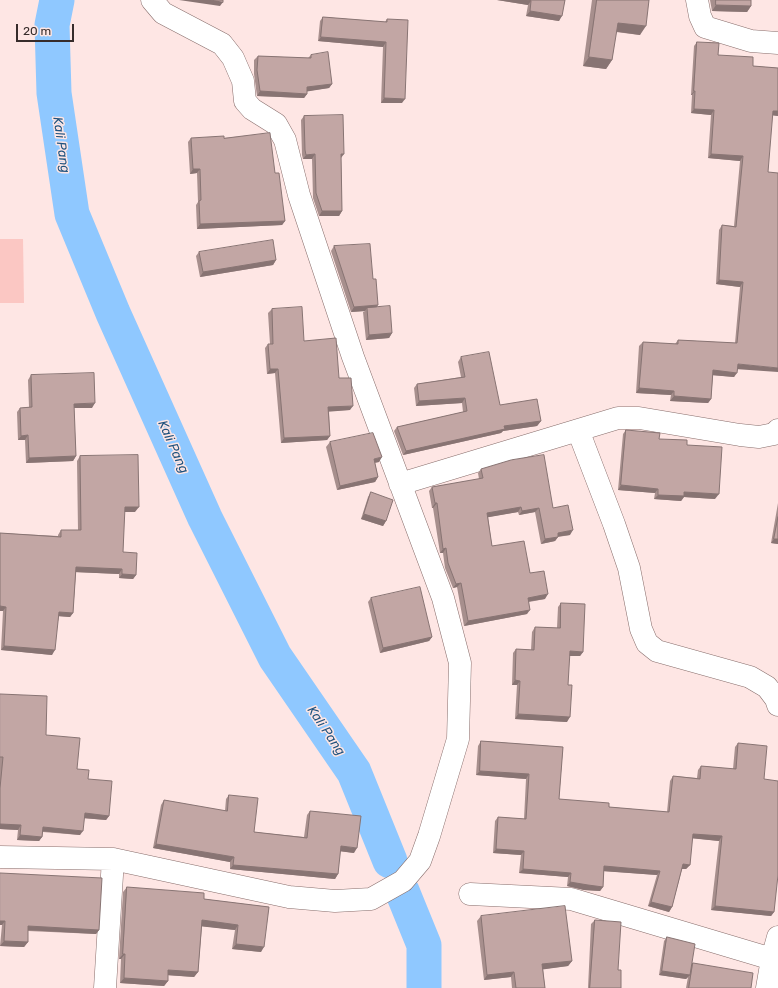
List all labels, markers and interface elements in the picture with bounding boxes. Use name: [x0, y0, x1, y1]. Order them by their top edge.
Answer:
scale bar: [18, 16, 76, 42]
text: 20 m: [23, 24, 51, 38]
water label: Kali Pang: [49, 116, 73, 174]
water label: Kali Pang: [154, 418, 192, 476]
water label: Kali Pang: [304, 703, 348, 759]

